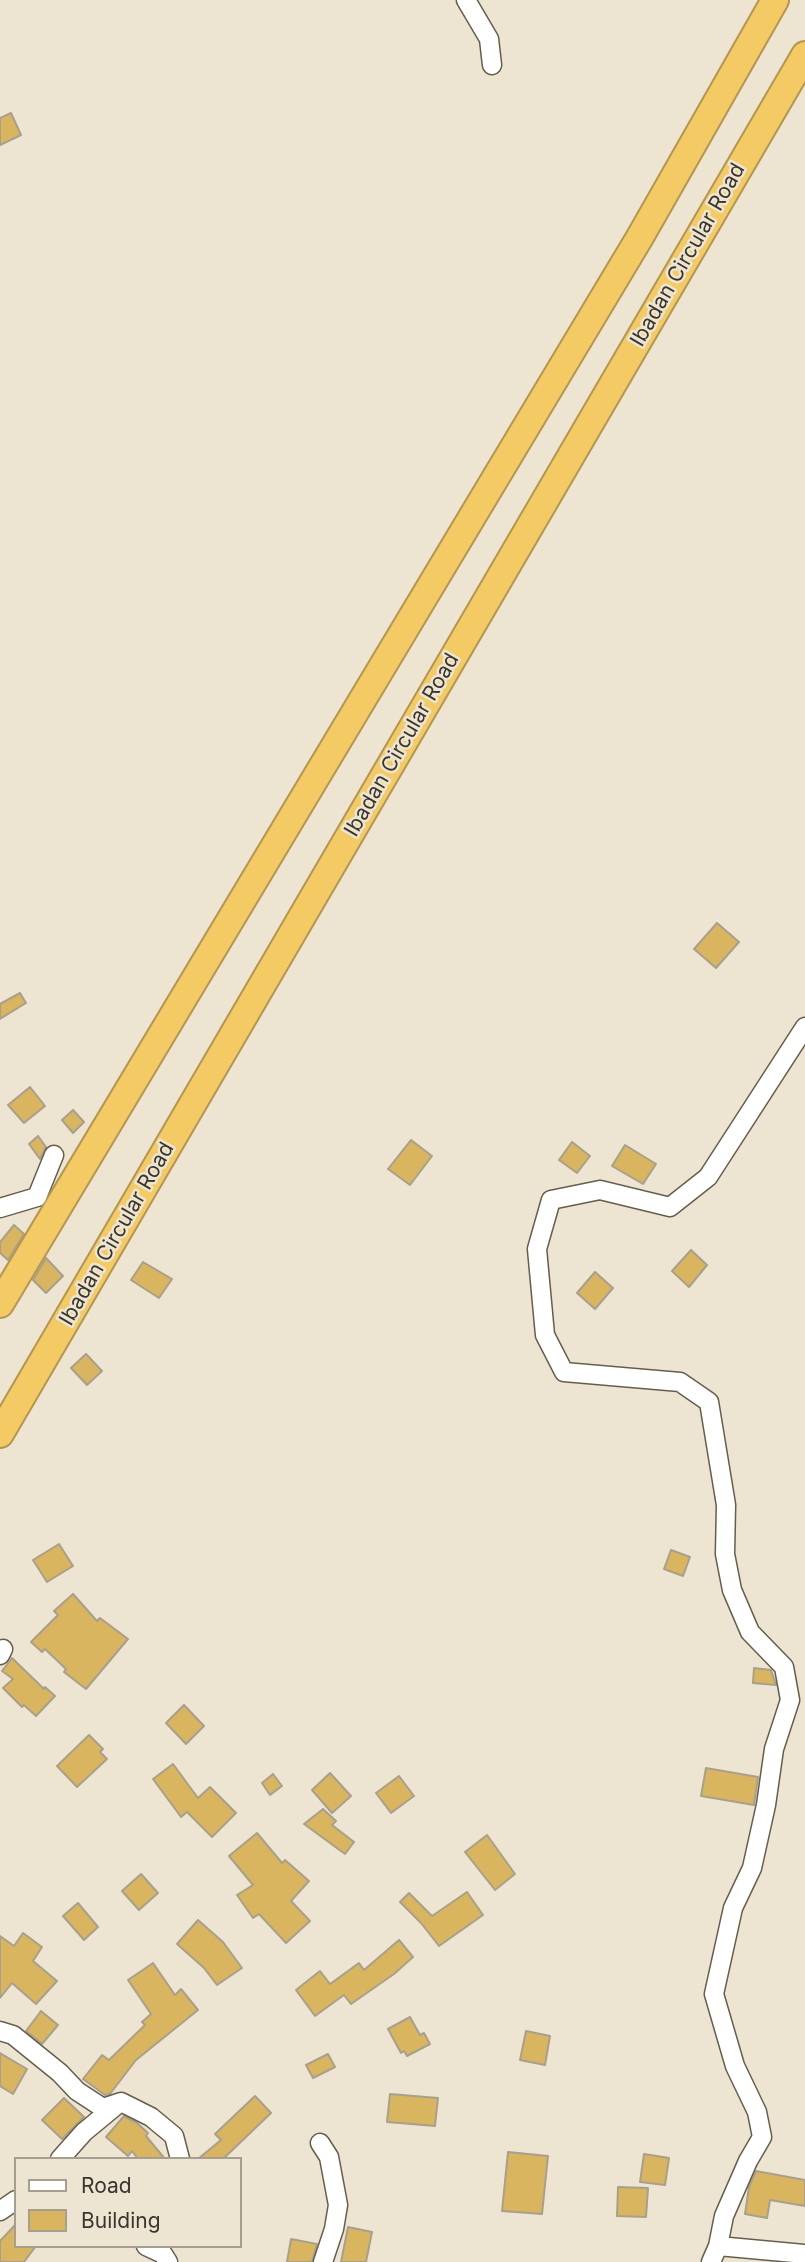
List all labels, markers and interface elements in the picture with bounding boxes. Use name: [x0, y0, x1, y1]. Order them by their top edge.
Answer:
street label: Ibadan Circular Road: [625, 159, 751, 351]
street label: Ibadan Circular Road: [339, 649, 465, 841]
street label: Ibadan Circular Road: [54, 1138, 180, 1330]
legend: [14, 2157, 242, 2248]
text: Road: [81, 2173, 132, 2198]
text: Building: [81, 2208, 161, 2233]

